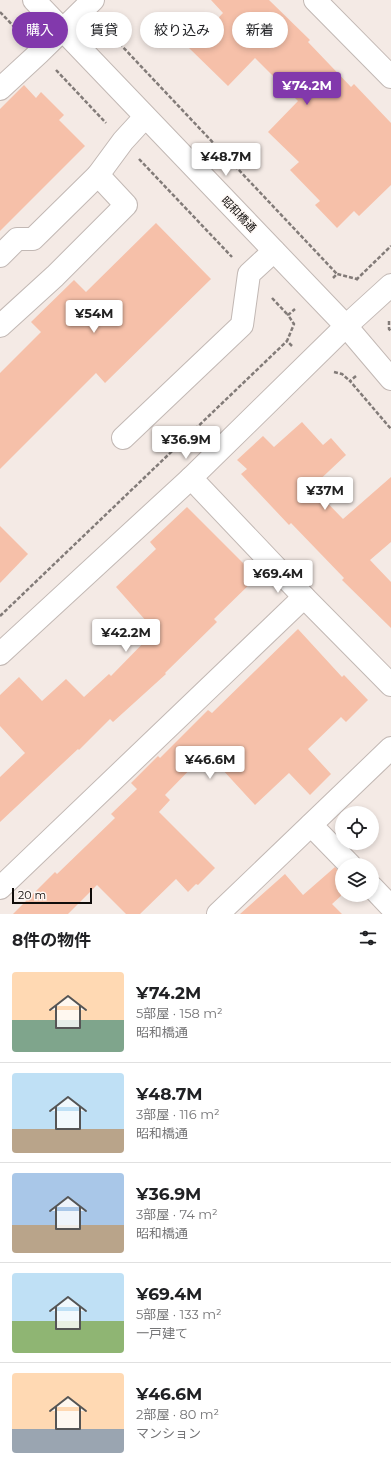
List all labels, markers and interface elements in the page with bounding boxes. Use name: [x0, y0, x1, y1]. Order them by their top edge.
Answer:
chip: 購入: [12, 12, 68, 48]
chip: 賃貸: [76, 12, 132, 48]
chip: 絞り込み: [140, 12, 224, 48]
chip: 新着: [232, 12, 288, 48]
pin: ¥74.2M: [274, 72, 340, 106]
text: ¥74.2M: [282, 77, 332, 93]
pin: ¥48.7M: [193, 143, 259, 177]
text: ¥48.7M: [201, 148, 251, 164]
street label: 昭和橋通: [219, 193, 259, 235]
pin: ¥54M: [70, 300, 118, 334]
text: ¥54M: [75, 305, 113, 321]
pin: ¥36.9M: [153, 426, 219, 460]
text: ¥36.9M: [161, 431, 211, 447]
pin: ¥37M: [301, 477, 349, 511]
text: ¥37M: [306, 482, 344, 498]
pin: ¥69.4M: [245, 560, 311, 594]
text: ¥69.4M: [253, 565, 303, 581]
pin: ¥42.2M: [93, 619, 159, 653]
text: ¥42.2M: [101, 624, 151, 640]
pin: ¥46.6M: [177, 746, 243, 780]
text: ¥46.6M: [185, 751, 235, 767]
map controls: [335, 806, 379, 902]
button: locate: [335, 806, 379, 850]
button: layers: [335, 858, 379, 902]
scale bar: [12, 886, 92, 905]
text: 20 m: [18, 888, 46, 902]
icon: filters: [357, 927, 379, 949]
text: 8件の物件: [12, 930, 91, 950]
text: ¥74.2M: [136, 983, 201, 1003]
icon: home: [44, 988, 92, 1036]
text: 5部屋 · 158 m²: [136, 1005, 223, 1021]
text: 昭和橋通: [136, 1024, 188, 1040]
text: ¥48.7M: [136, 1084, 203, 1104]
icon: home: [44, 1089, 92, 1137]
text: 3部屋 · 116 m²: [136, 1106, 220, 1122]
text: 昭和橋通: [136, 1125, 188, 1141]
text: ¥36.9M: [136, 1184, 201, 1204]
icon: home: [44, 1189, 92, 1237]
text: 3部屋 · 74 m²: [136, 1206, 218, 1222]
text: 昭和橋通: [136, 1225, 188, 1241]
text: ¥69.4M: [136, 1284, 202, 1304]
icon: home: [44, 1289, 92, 1337]
text: 5部屋 · 133 m²: [136, 1306, 222, 1322]
text: 一戸建て: [136, 1325, 188, 1341]
text: ¥46.6M: [136, 1384, 202, 1404]
icon: home: [44, 1389, 92, 1437]
text: 2部屋 · 80 m²: [136, 1406, 219, 1422]
text: マンション: [136, 1425, 201, 1441]

